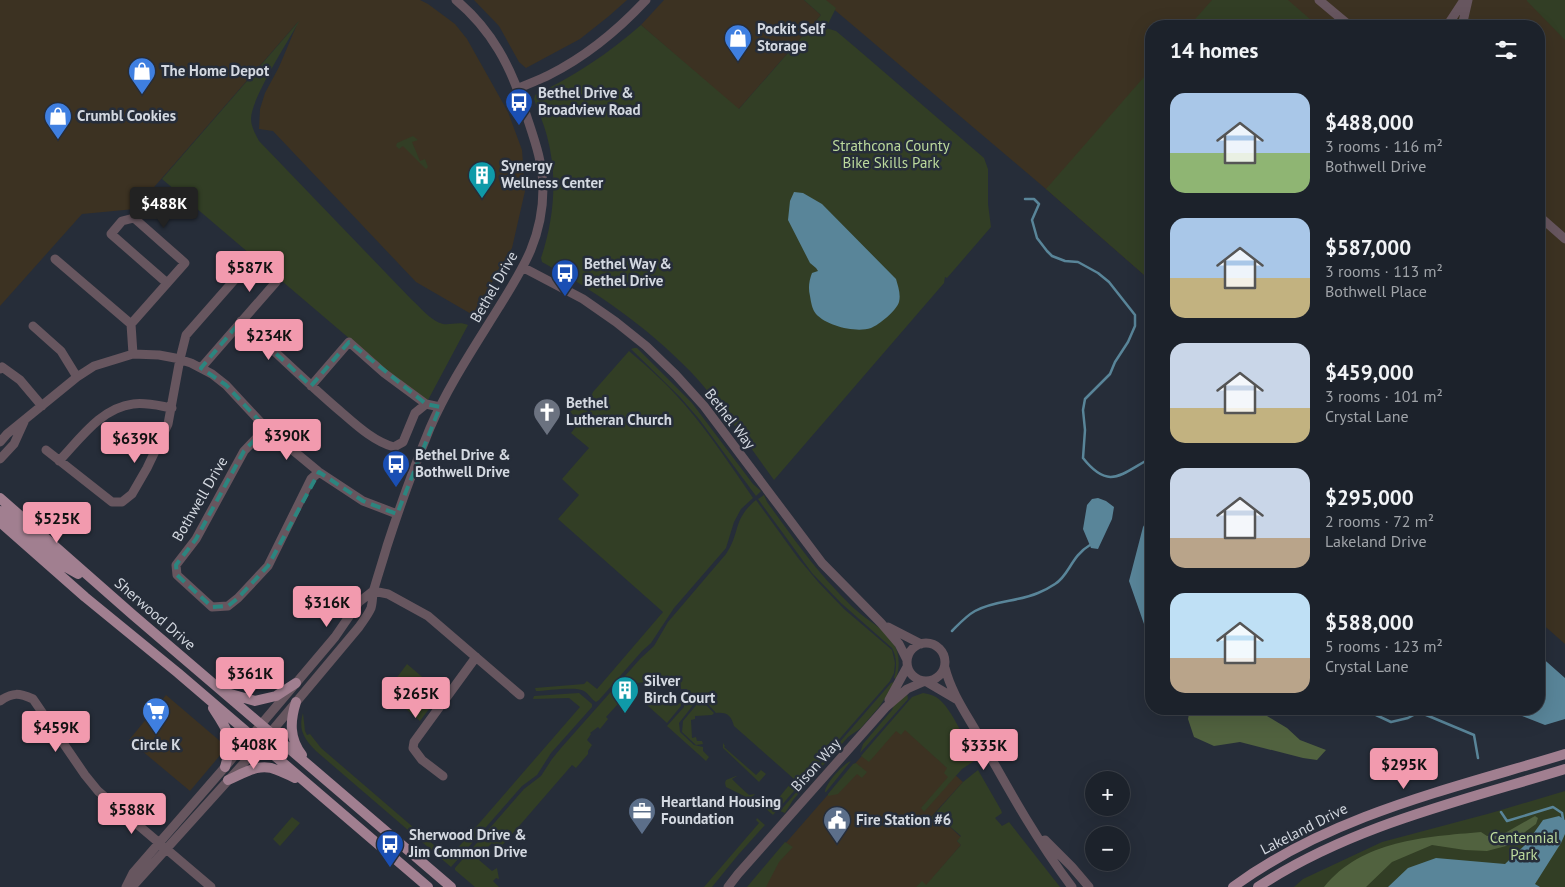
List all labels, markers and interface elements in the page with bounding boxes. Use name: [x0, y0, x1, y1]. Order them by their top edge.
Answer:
place label: Pockit Self Storage: [757, 19, 826, 55]
shop icon: Pockit Self Storage: [723, 23, 753, 62]
icon: filters: [1492, 36, 1520, 64]
text: 14 homes: [1170, 37, 1258, 64]
shop icon: The Home Depot: [127, 56, 157, 95]
place label: The Home Depot: [161, 61, 270, 80]
place label: Bethel Drive & Broadview Road: [538, 83, 641, 119]
bus stop icon: Bethel Drive & Broadview Road: [504, 87, 534, 126]
shop icon: Crumbl Cookies: [43, 101, 73, 140]
place label: Crumbl Cookies: [77, 106, 176, 125]
text: $488,000: [1325, 109, 1414, 136]
icon: home: [1210, 113, 1270, 173]
park label: Strathcona County Bike Skills Park: [832, 136, 950, 172]
text: 3 rooms · 116 m²: [1325, 136, 1443, 156]
place label: Synergy Wellness Center: [501, 156, 604, 192]
text: Bothwell Drive: [1325, 156, 1426, 176]
building icon: Synergy Wellness Center: [467, 160, 497, 199]
pin: $488K: [129, 186, 199, 229]
text: $488K: [141, 193, 187, 213]
text: $587,000: [1325, 234, 1411, 261]
icon: home: [1210, 238, 1270, 298]
street label: Bethel Drive: [466, 248, 522, 326]
pin: $587K: [215, 250, 285, 293]
place label: Bethel Way & Bethel Drive: [584, 254, 672, 290]
text: $587K: [227, 257, 273, 277]
bus stop icon: Bethel Way & Bethel Drive: [550, 258, 580, 297]
text: 3 rooms · 113 m²: [1325, 261, 1443, 281]
text: Bothwell Place: [1325, 281, 1427, 301]
pin: $234K: [234, 318, 304, 361]
text: $234K: [246, 325, 292, 345]
text: $459,000: [1325, 359, 1414, 386]
icon: home: [1210, 363, 1270, 423]
street label: Bethel Way: [701, 385, 760, 453]
text: 3 rooms · 101 m²: [1325, 386, 1443, 406]
place label: Bethel Lutheran Church: [566, 393, 672, 429]
church icon: Bethel Lutheran Church: [532, 397, 562, 436]
text: Crystal Lane: [1325, 406, 1409, 426]
pin: $390K: [252, 418, 322, 461]
pin: $639K: [100, 422, 170, 464]
text: $390K: [264, 425, 310, 445]
text: $639K: [112, 428, 158, 448]
place label: Bethel Drive & Bothwell Drive: [415, 445, 510, 481]
bus stop icon: Bethel Drive & Bothwell Drive: [381, 449, 411, 488]
street label: Bothwell Drive: [168, 453, 232, 545]
text: $295,000: [1325, 484, 1414, 511]
icon: home: [1210, 488, 1270, 548]
pin: $525K: [22, 502, 92, 544]
text: $525K: [34, 508, 80, 528]
text: 2 rooms · 72 m²: [1325, 511, 1434, 531]
text: Lakeland Drive: [1325, 531, 1427, 551]
street label: Sherwood Drive: [111, 573, 200, 654]
pin: $316K: [292, 586, 362, 628]
text: $316K: [304, 592, 350, 612]
text: $588,000: [1325, 609, 1414, 636]
icon: home: [1210, 613, 1270, 673]
text: 5 rooms · 123 m²: [1325, 636, 1443, 656]
pin: $361K: [215, 656, 285, 699]
text: Crystal Lane: [1325, 656, 1409, 676]
text: $361K: [227, 663, 273, 683]
place label: Silver Birch Court: [644, 671, 716, 707]
building icon: Silver Birch Court: [610, 675, 640, 714]
pin: $265K: [381, 676, 451, 719]
text: $265K: [393, 683, 439, 703]
supermarket icon: Circle K: [141, 696, 171, 735]
pin: $459K: [21, 710, 91, 753]
text: $459K: [33, 717, 79, 737]
pin: $408K: [219, 728, 289, 770]
pin: $335K: [949, 728, 1019, 771]
text: $408K: [231, 734, 277, 754]
street label: Bison Way: [787, 734, 845, 795]
place label: Circle K: [131, 735, 181, 754]
text: $335K: [961, 735, 1007, 755]
pin: $295K: [1369, 748, 1439, 790]
text: $295K: [1381, 754, 1427, 774]
map controls: [1085, 771, 1130, 871]
button: +: [1085, 771, 1130, 816]
pin: $588K: [97, 792, 167, 835]
place label: Heartland Housing Foundation: [661, 792, 781, 828]
office icon: Heartland Housing Foundation: [627, 796, 657, 835]
street label: Lakeland Drive: [1257, 798, 1351, 859]
text: $588K: [109, 799, 155, 819]
public building icon: Fire Station #6: [822, 805, 852, 844]
place label: Fire Station #6: [856, 810, 951, 829]
place label: Sherwood Drive & Jim Common Drive: [408, 825, 528, 861]
button: −: [1085, 826, 1130, 871]
park label: Centennial Park: [1490, 828, 1559, 864]
bus stop icon: Sherwood Drive & Jim Common Drive: [375, 829, 405, 868]

